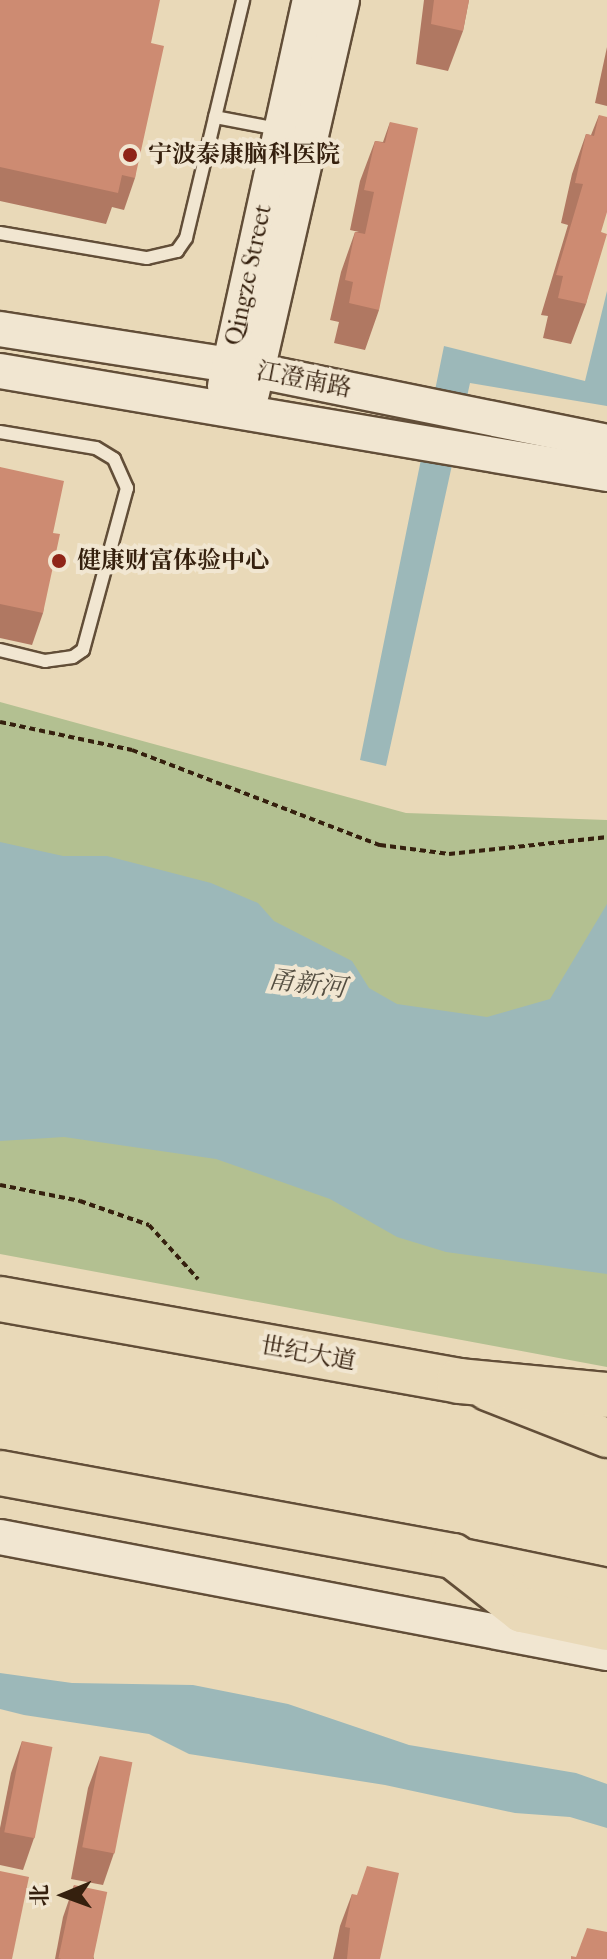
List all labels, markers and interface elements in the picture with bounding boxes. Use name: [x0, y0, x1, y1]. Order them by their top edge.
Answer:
place label: 宁波泰康脑科医院: [148, 141, 340, 169]
marker: 宁波泰康脑科医院: [119, 144, 141, 166]
street label: Qingze Street: [220, 202, 278, 348]
street label: 江澄南路: [254, 357, 354, 403]
place label: 健康财富体验中心: [77, 547, 269, 575]
marker: 健康财富体验中心: [48, 550, 70, 572]
water label: 甬新河: [266, 964, 348, 1004]
street label: 世纪大道: [258, 1331, 358, 1377]
north arrow: [24, 1855, 104, 1935]
text: 北: [27, 1884, 53, 1907]

